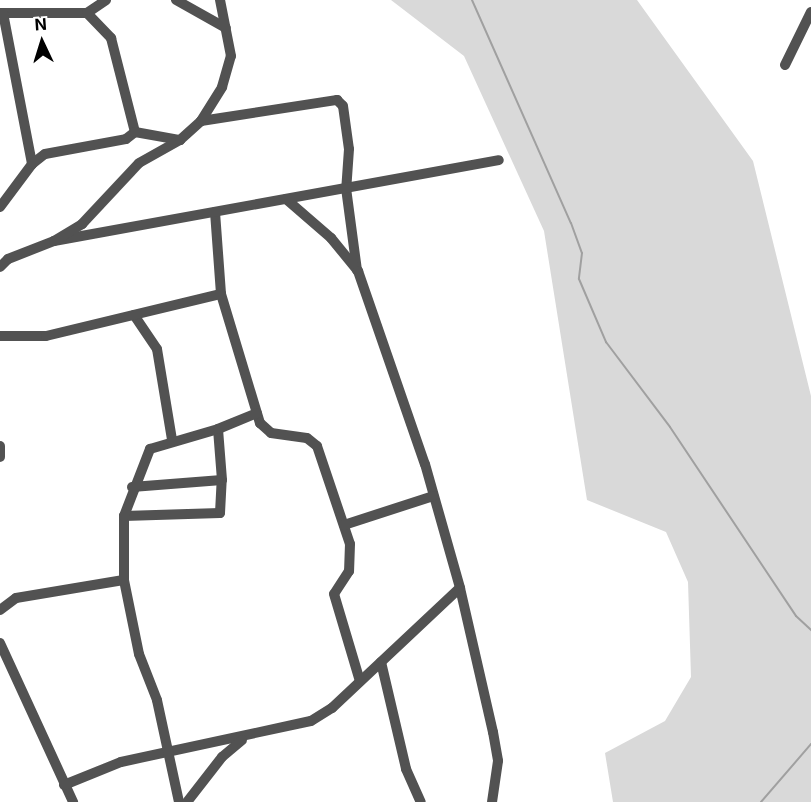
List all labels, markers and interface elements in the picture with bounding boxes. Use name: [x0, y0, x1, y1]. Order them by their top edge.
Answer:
north arrow: [12, 12, 72, 72]
text: N: [34, 14, 48, 34]

